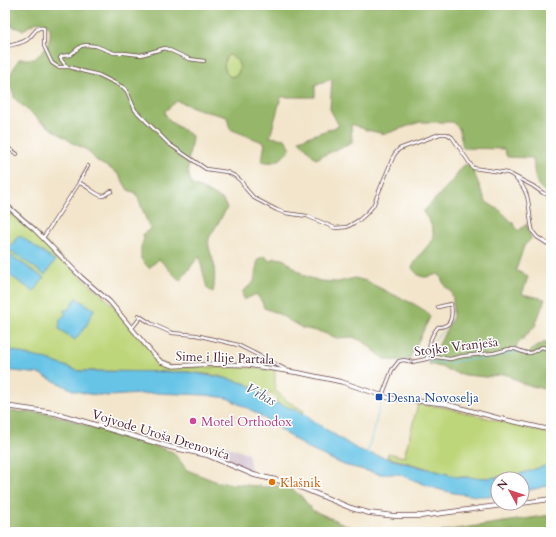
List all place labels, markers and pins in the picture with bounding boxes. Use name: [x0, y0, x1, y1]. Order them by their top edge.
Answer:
place label: Desna Novoselja: [387, 389, 479, 407]
marker: Desna Novoselja: [374, 392, 384, 402]
place label: Motel Orthodox: [201, 413, 292, 431]
marker: Motel Orthodox: [188, 416, 198, 426]
place label: Klašnik: [280, 474, 321, 492]
marker: Klašnik: [267, 477, 277, 487]

